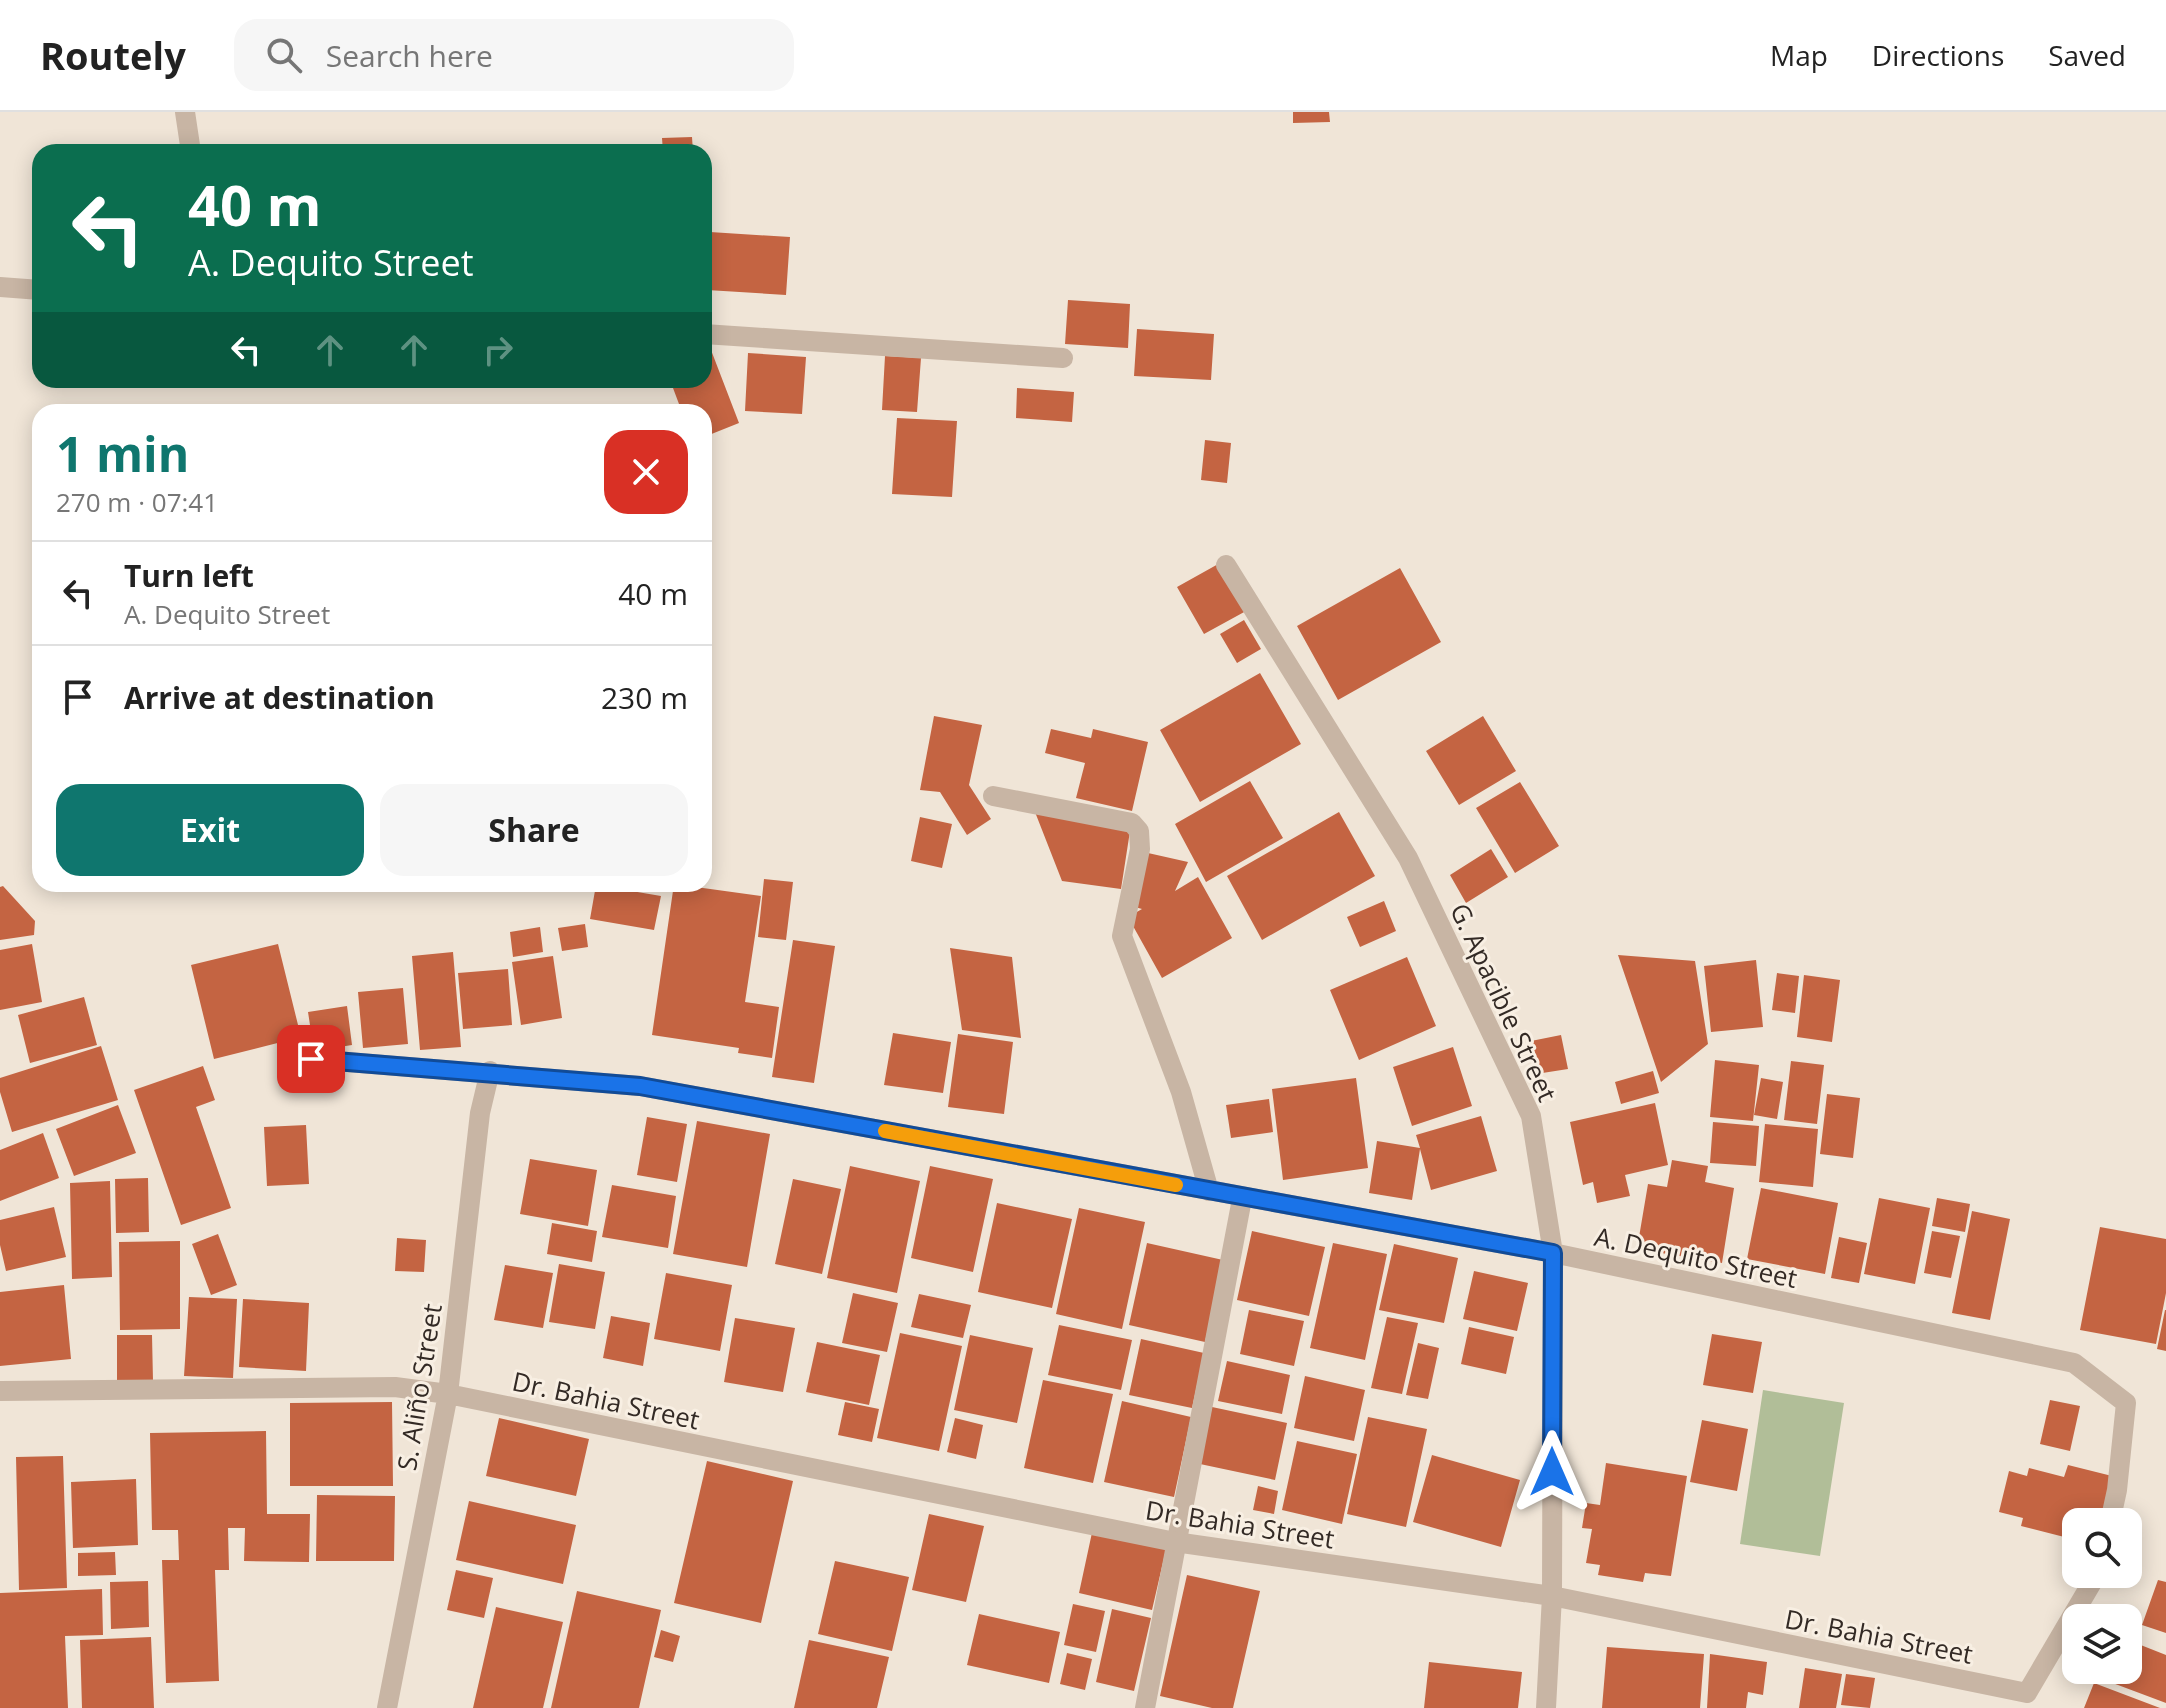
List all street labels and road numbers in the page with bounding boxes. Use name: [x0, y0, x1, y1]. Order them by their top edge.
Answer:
street label: G. Apacible Street: [1442, 897, 1566, 1107]
street label: A. Dequito Street: [1591, 1218, 1801, 1296]
street label: S. Aliño Street: [388, 1301, 450, 1473]
street label: Dr. Bahia Street: [509, 1363, 703, 1437]
street label: Dr. Bahia Street: [1143, 1491, 1337, 1557]
street label: Dr. Bahia Street: [1782, 1600, 1976, 1672]

